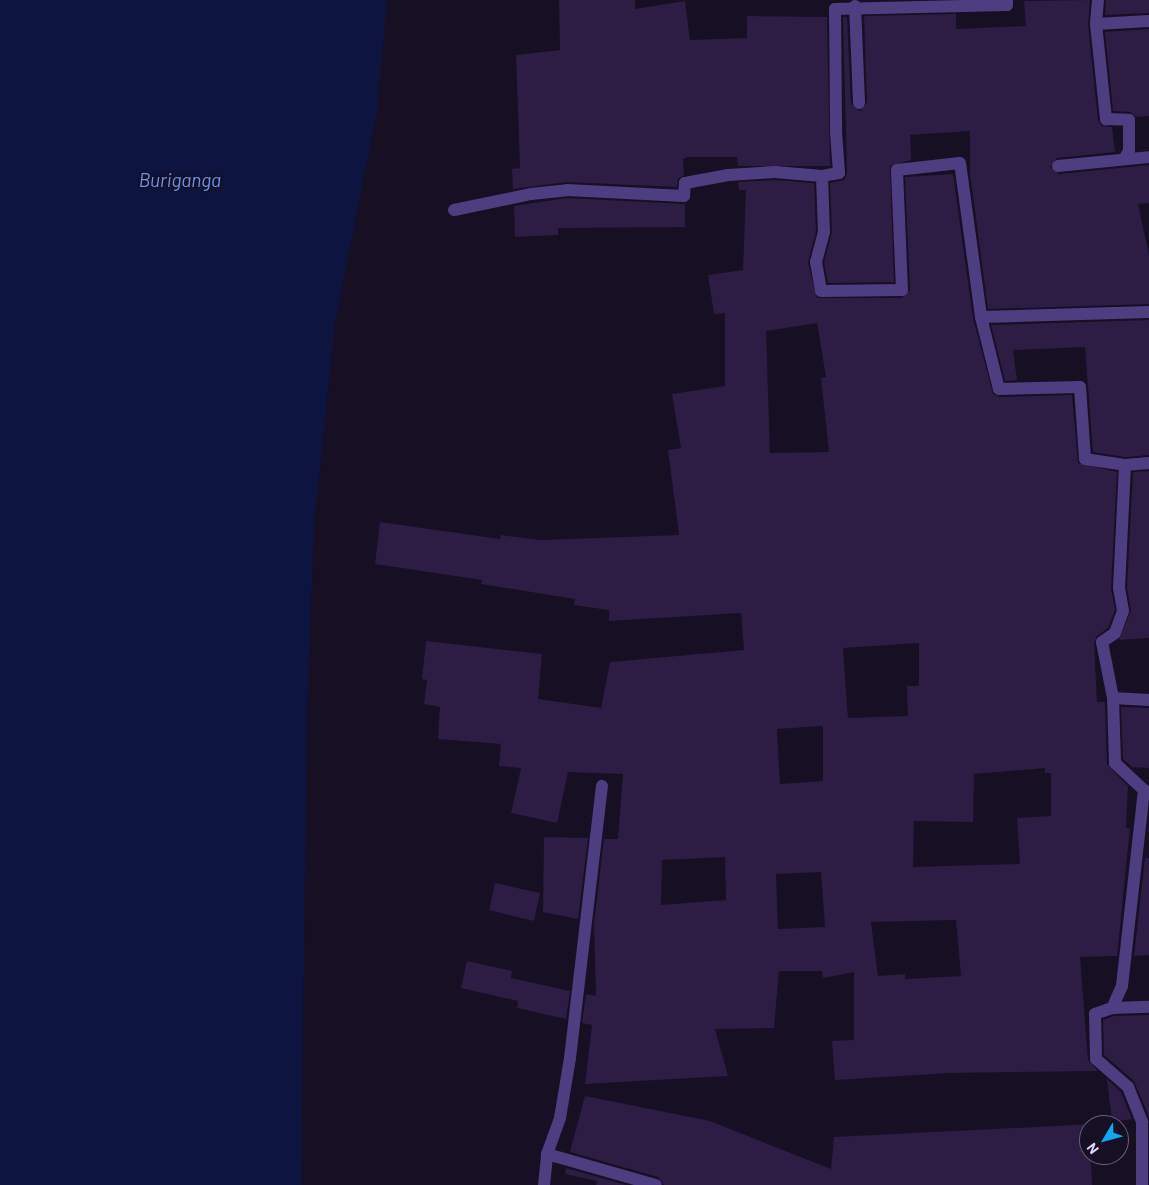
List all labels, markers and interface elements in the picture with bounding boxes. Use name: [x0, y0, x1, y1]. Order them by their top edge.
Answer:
water label: Buriganga: [139, 169, 221, 191]
north arrow: [1079, 1115, 1129, 1165]
text: N: [1083, 1140, 1102, 1158]

